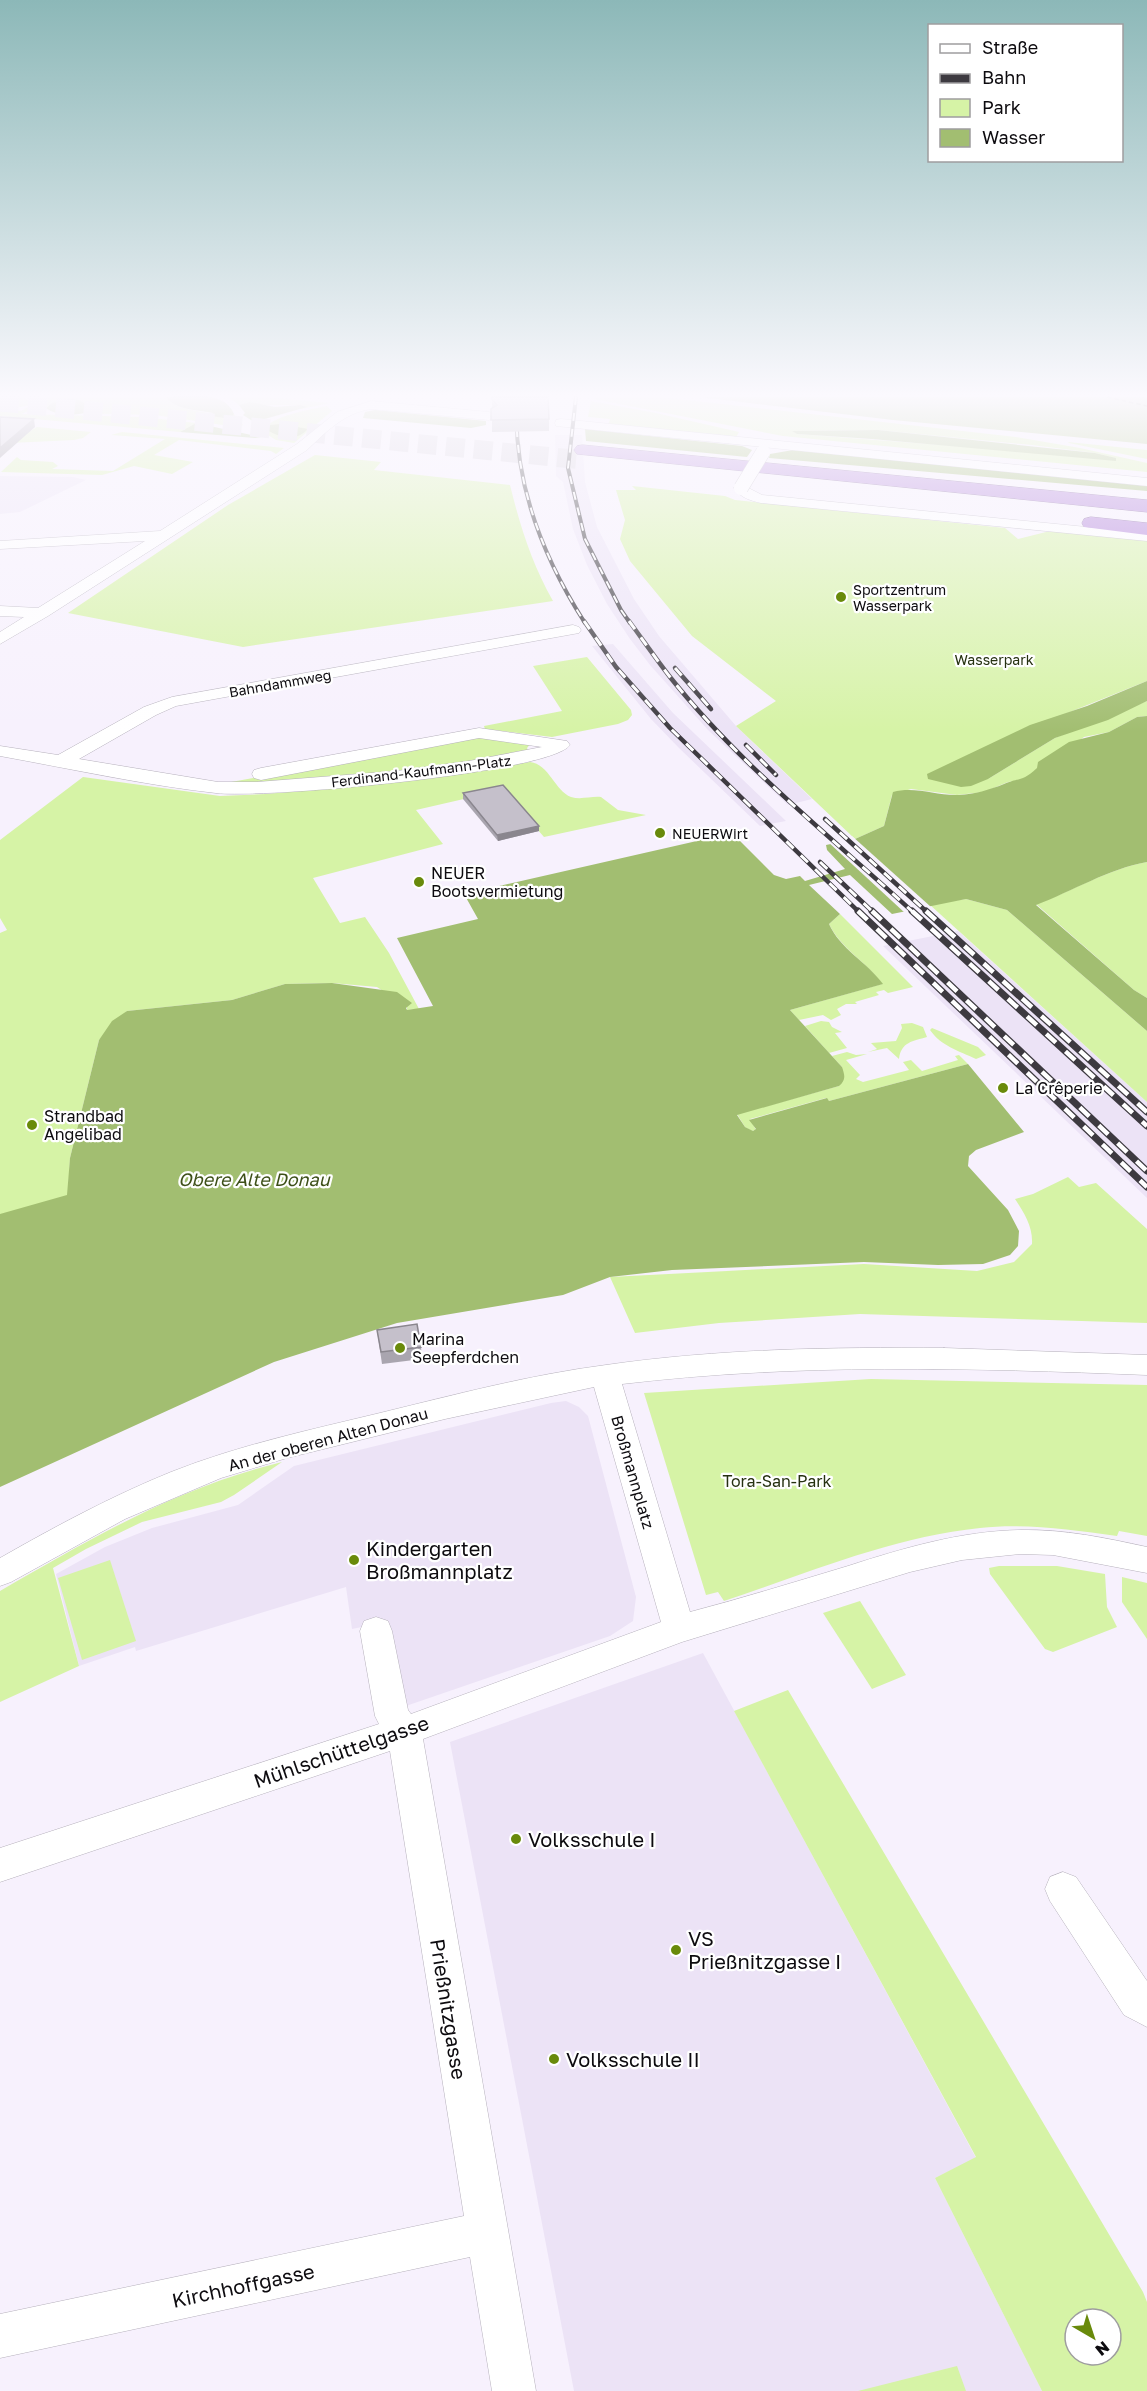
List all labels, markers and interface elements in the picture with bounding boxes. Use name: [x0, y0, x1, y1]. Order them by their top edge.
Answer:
legend: [928, 24, 1123, 162]
text: Straße: [982, 36, 1038, 58]
text: Bahn: [982, 66, 1026, 88]
text: Park: [982, 96, 1021, 118]
text: Wasser: [982, 126, 1045, 148]
place label: Sportzentrum Wasserpark: [853, 581, 946, 614]
marker: Sportzentrum Wasserpark: [834, 590, 848, 604]
park label: Wasserpark: [954, 651, 1034, 668]
street label: Bahndammweg: [228, 666, 332, 700]
street label: Ferdinand-Kaufmann-Platz: [330, 752, 512, 790]
place label: NEUERWirt: [672, 825, 748, 842]
marker: NEUERWirt: [653, 826, 667, 840]
place label: NEUER Bootsvermietung: [431, 863, 563, 901]
marker: NEUER Bootsvermietung: [412, 875, 426, 889]
place label: La Crêperie: [1015, 1078, 1103, 1098]
marker: La Crêperie: [996, 1081, 1010, 1095]
place label: Strandbad Angelibad: [44, 1106, 124, 1144]
marker: Strandbad Angelibad: [25, 1118, 39, 1132]
water label: Obere Alte Donau: [178, 1168, 331, 1190]
place label: Marina Seepferdchen: [412, 1329, 519, 1367]
marker: Marina Seepferdchen: [393, 1341, 407, 1355]
street label: An der oberen Alten Donau: [226, 1403, 430, 1475]
street label: Broßmannplatz: [607, 1413, 659, 1531]
park label: Tora-San-Park: [722, 1471, 832, 1491]
place label: Kindergarten Broßmannplatz: [366, 1536, 513, 1583]
marker: Kindergarten Broßmannplatz: [347, 1553, 361, 1567]
street label: Mühlschüttelgasse: [250, 1710, 432, 1792]
place label: Volksschule I: [528, 1827, 655, 1851]
marker: Volksschule I: [509, 1832, 523, 1846]
place label: VS Prießnitzgasse I: [688, 1926, 841, 1973]
street label: Prießnitzgasse: [426, 1937, 472, 2081]
marker: VS Prießnitzgasse I: [669, 1943, 683, 1957]
place label: Volksschule II: [566, 2047, 700, 2071]
marker: Volksschule II: [547, 2052, 561, 2066]
street label: Kirchhoffgasse: [170, 2258, 316, 2312]
north arrow: [1063, 2307, 1123, 2367]
text: N: [1091, 2337, 1113, 2360]

